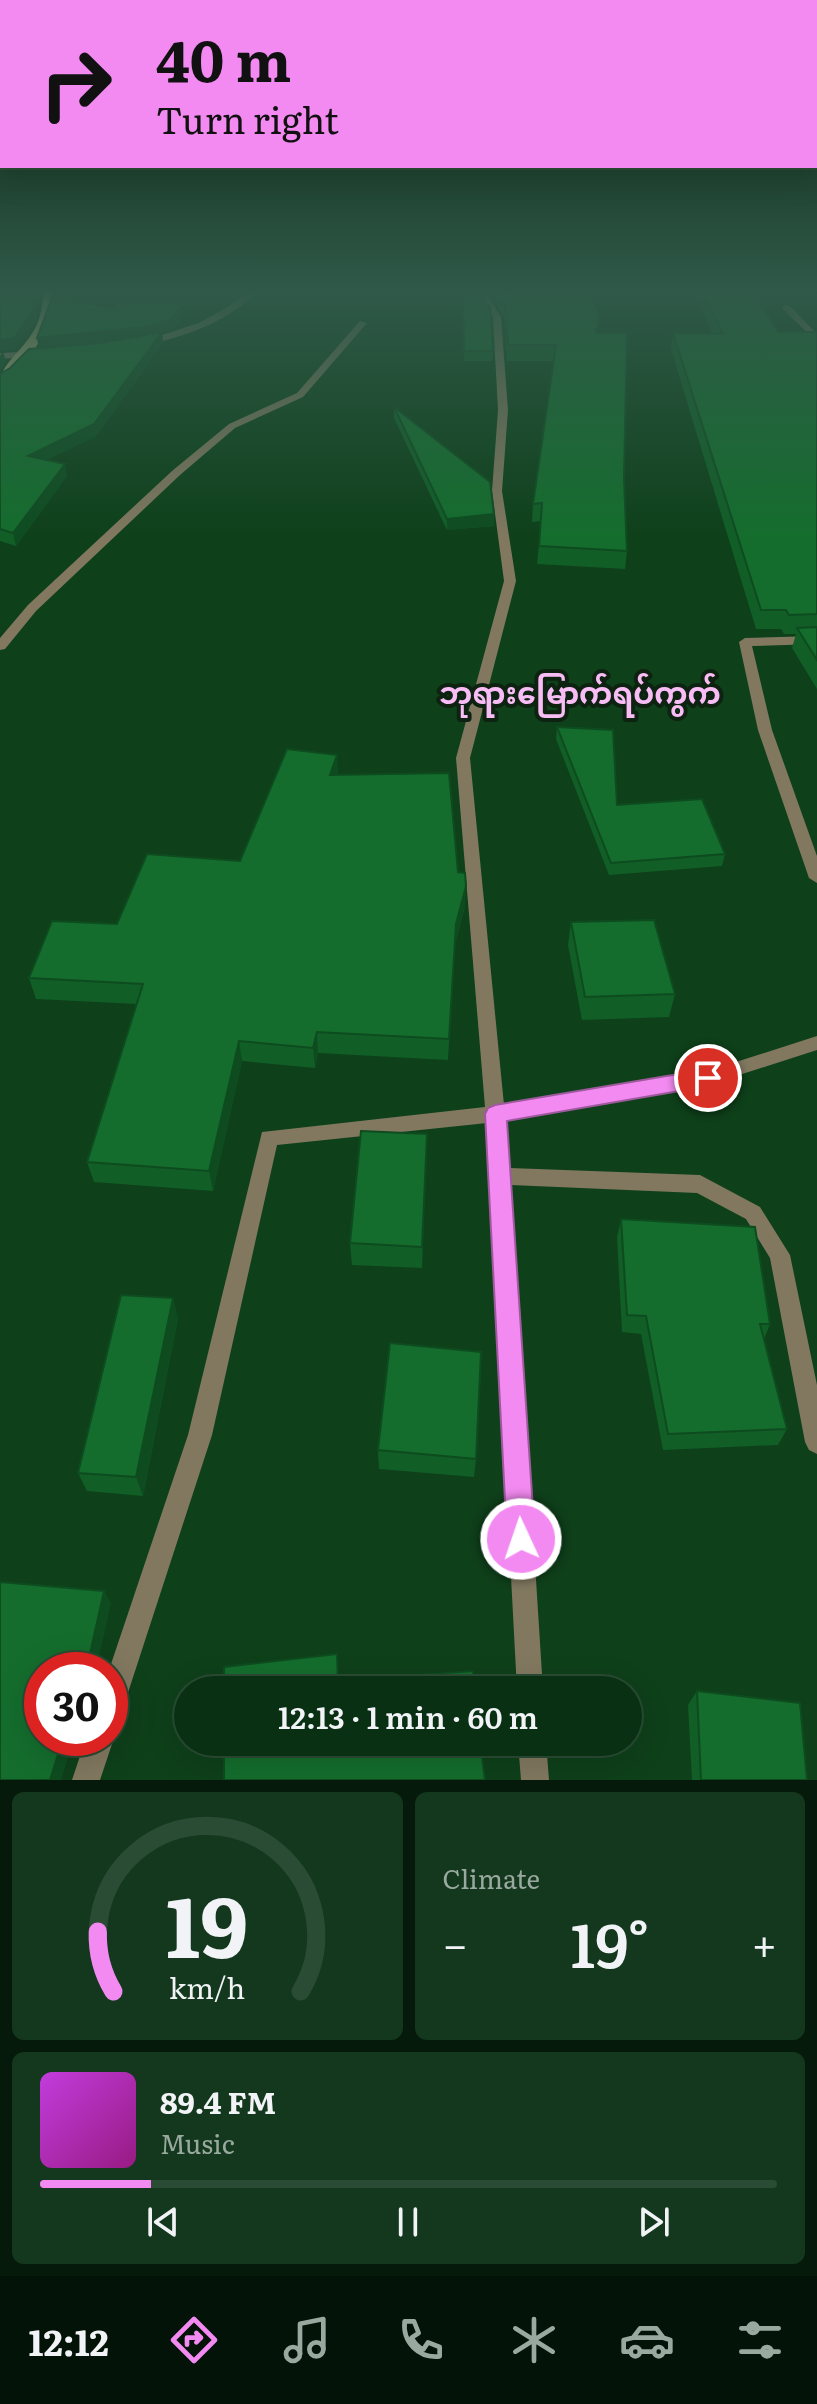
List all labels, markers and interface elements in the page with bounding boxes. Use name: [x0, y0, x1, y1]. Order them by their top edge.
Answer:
text: 40 m: [156, 16, 291, 99]
icon: right: [24, 32, 128, 136]
text: Turn right: [156, 92, 339, 145]
district label: ဘုရားမြောက်ရပ်ကွက်: [439, 669, 721, 718]
pin: [674, 1044, 742, 1112]
icon: arrive: [686, 1056, 730, 1100]
position arrow: [479, 1497, 563, 1581]
speed limit sign: 30: [24, 1652, 128, 1756]
text: 12:13 · 1 min · 60 m: [278, 1694, 538, 1738]
text: Climate: [443, 1858, 540, 1897]
text: 19: [166, 1860, 248, 1984]
text: 19°: [571, 1897, 649, 1986]
text: −: [443, 1909, 468, 1975]
text: +: [751, 1909, 777, 1975]
text: km/h: [169, 1965, 245, 2008]
text: 89.4 FM: [160, 2079, 276, 2123]
text: Music: [160, 2123, 235, 2162]
icon: previous: [141, 2200, 185, 2244]
icon: pause: [386, 2200, 430, 2244]
icon: next: [632, 2200, 676, 2244]
icon: directions: [166, 2312, 222, 2368]
icon: music: [279, 2312, 335, 2368]
icon: phone: [393, 2312, 449, 2368]
icon: climate: [506, 2312, 562, 2368]
icon: car: [619, 2312, 675, 2368]
icon: filters: [732, 2312, 788, 2368]
text: 12:12: [29, 2314, 109, 2367]

